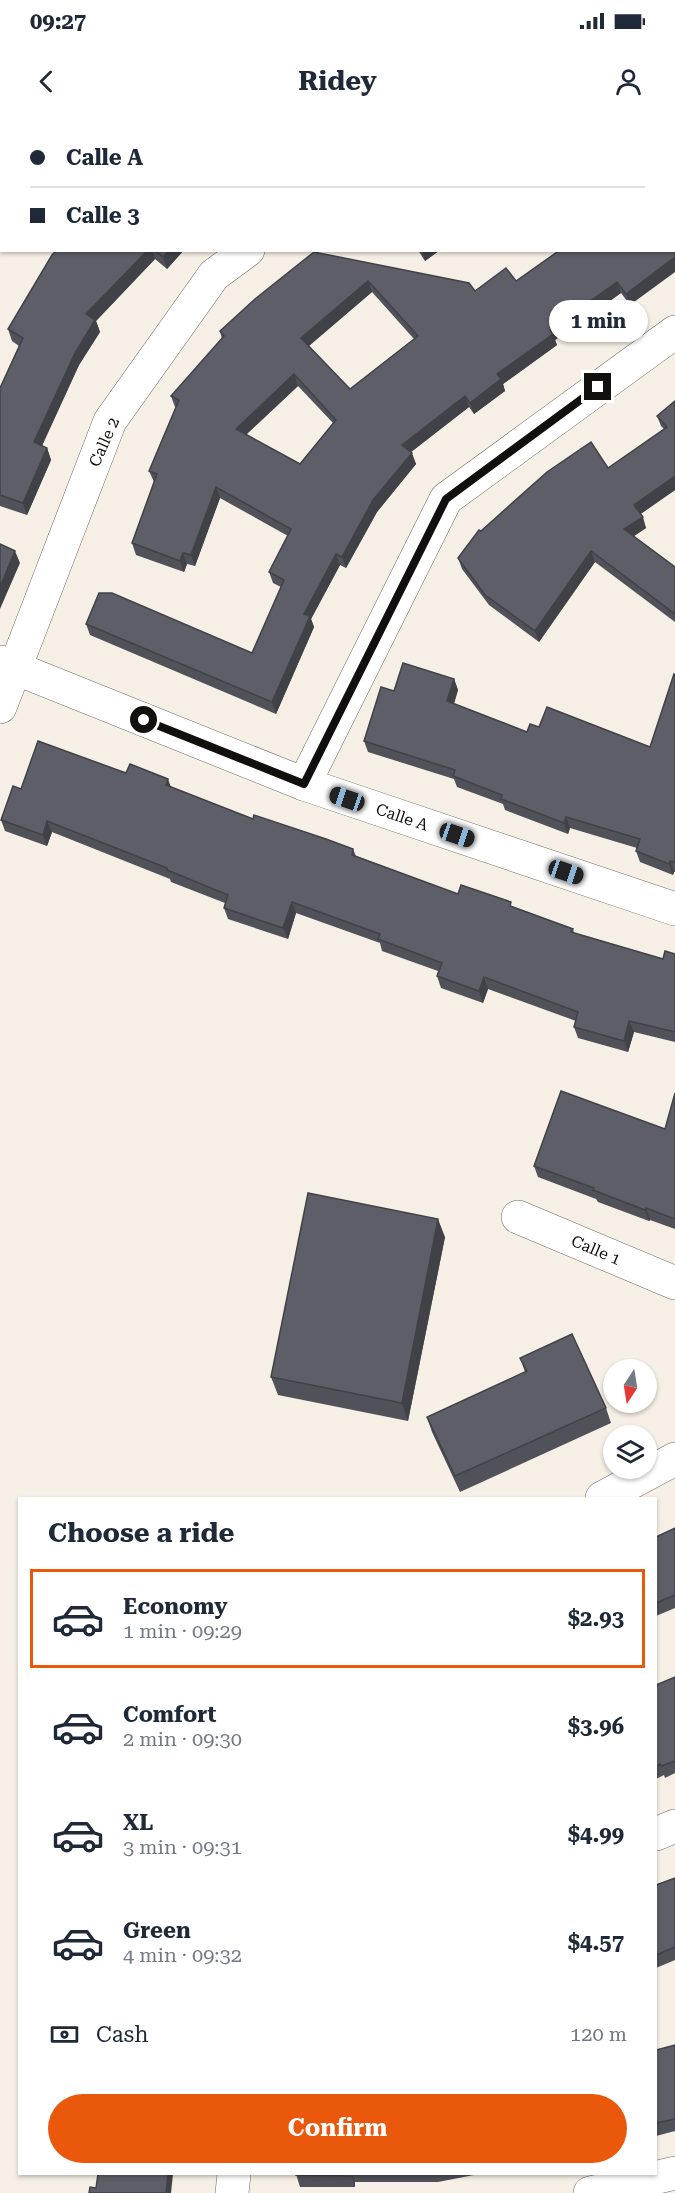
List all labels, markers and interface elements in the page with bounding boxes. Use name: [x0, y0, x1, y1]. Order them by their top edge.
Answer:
text: 09:27: [30, 9, 86, 34]
icon: back: [30, 65, 63, 98]
text: Ridey: [298, 65, 377, 97]
icon: person: [612, 65, 645, 98]
text: Calle A: [66, 145, 143, 170]
text: Calle 3: [66, 203, 140, 228]
callout: 1 min: [548, 300, 648, 342]
text: 1 min: [571, 309, 626, 333]
route end: [584, 373, 611, 400]
street label: Calle 2: [85, 414, 123, 470]
route start: [130, 706, 157, 733]
car: [327, 785, 367, 813]
street label: Calle A: [373, 799, 431, 835]
car: [437, 821, 477, 849]
car: [546, 858, 586, 886]
street label: Calle 1: [568, 1231, 624, 1269]
north arrow: [603, 1359, 657, 1413]
map controls: [603, 1359, 657, 1479]
button: layers: [603, 1425, 657, 1479]
text: Choose a ride: [48, 1517, 234, 1549]
icon: car: [51, 1592, 105, 1646]
text: Economy: [123, 1594, 227, 1619]
text: $2.93: [568, 1606, 624, 1631]
text: 1 min · 09:29: [123, 1619, 242, 1643]
icon: car: [51, 1700, 105, 1754]
text: Comfort: [123, 1702, 216, 1727]
text: $3.96: [568, 1714, 624, 1739]
text: 2 min · 09:30: [123, 1727, 242, 1751]
icon: car: [51, 1808, 105, 1862]
text: XL: [123, 1810, 153, 1835]
text: $4.99: [568, 1822, 624, 1847]
text: 3 min · 09:31: [123, 1835, 242, 1859]
icon: car: [51, 1916, 105, 1970]
text: Green: [123, 1918, 191, 1943]
text: $4.57: [568, 1930, 624, 1955]
text: 4 min · 09:32: [123, 1943, 242, 1967]
icon: cash: [48, 2018, 81, 2051]
text: Cash: [96, 2022, 148, 2047]
text: 120 m: [570, 2022, 627, 2046]
button: Confirm: [48, 2094, 627, 2163]

